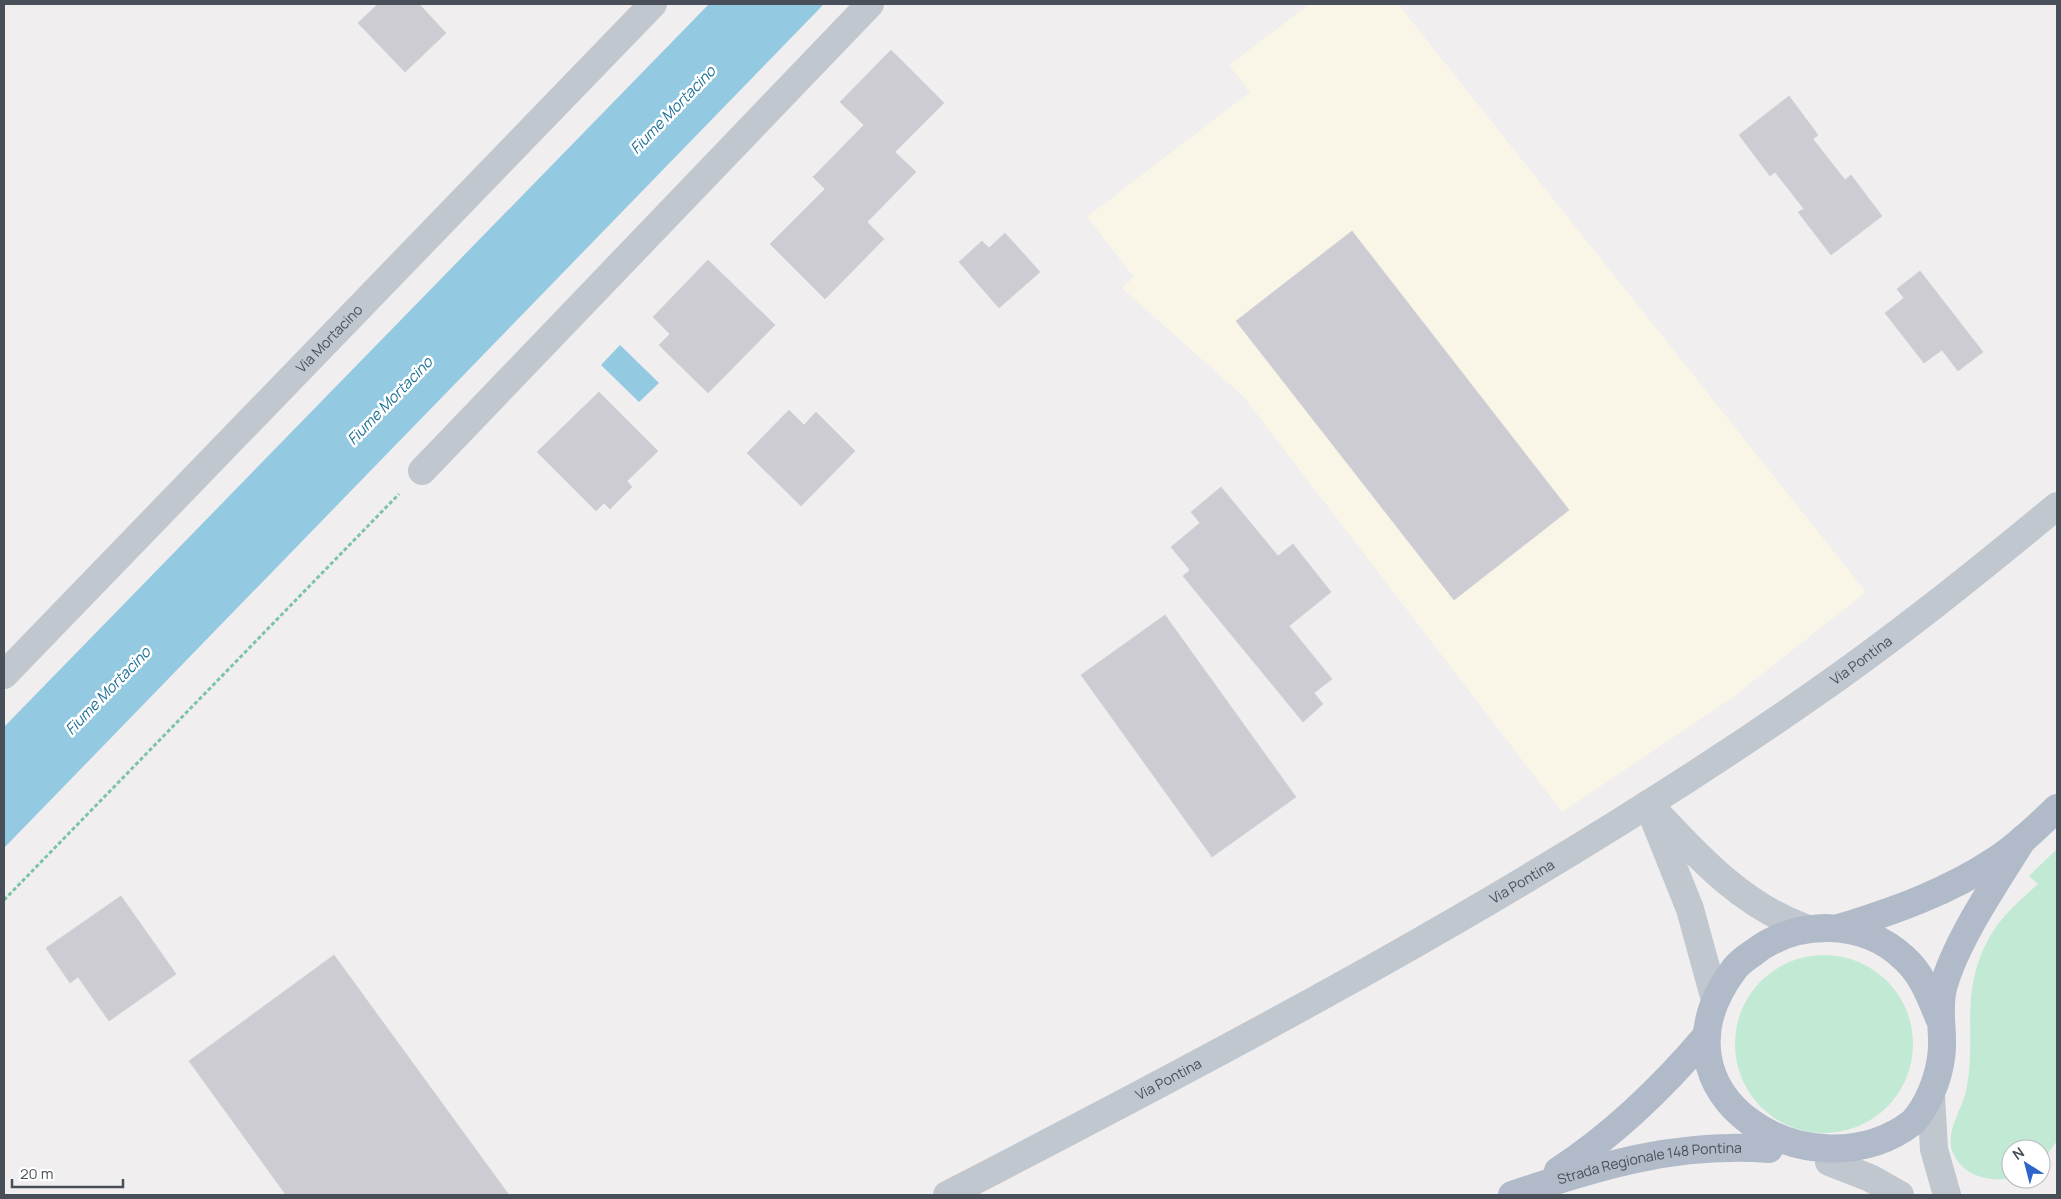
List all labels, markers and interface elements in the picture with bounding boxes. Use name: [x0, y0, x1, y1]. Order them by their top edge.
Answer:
water label: Fiume Mortacino: [625, 60, 721, 158]
street label: Via Mortacino: [292, 300, 366, 376]
water label: Fiume Mortacino: [342, 351, 438, 449]
street label: Via Pontina: [1826, 631, 1896, 689]
water label: Fiume Mortacino: [60, 641, 156, 739]
street label: Via Pontina: [1486, 855, 1558, 908]
street label: Via Pontina: [1132, 1053, 1205, 1104]
street label: Strada Regionale 148 Pontina: [1555, 1138, 1742, 1189]
north arrow: [2001, 1139, 2051, 1189]
text: N: [2008, 1142, 2028, 1164]
scale bar: [12, 1156, 124, 1188]
text: 20 m: [20, 1163, 53, 1184]

